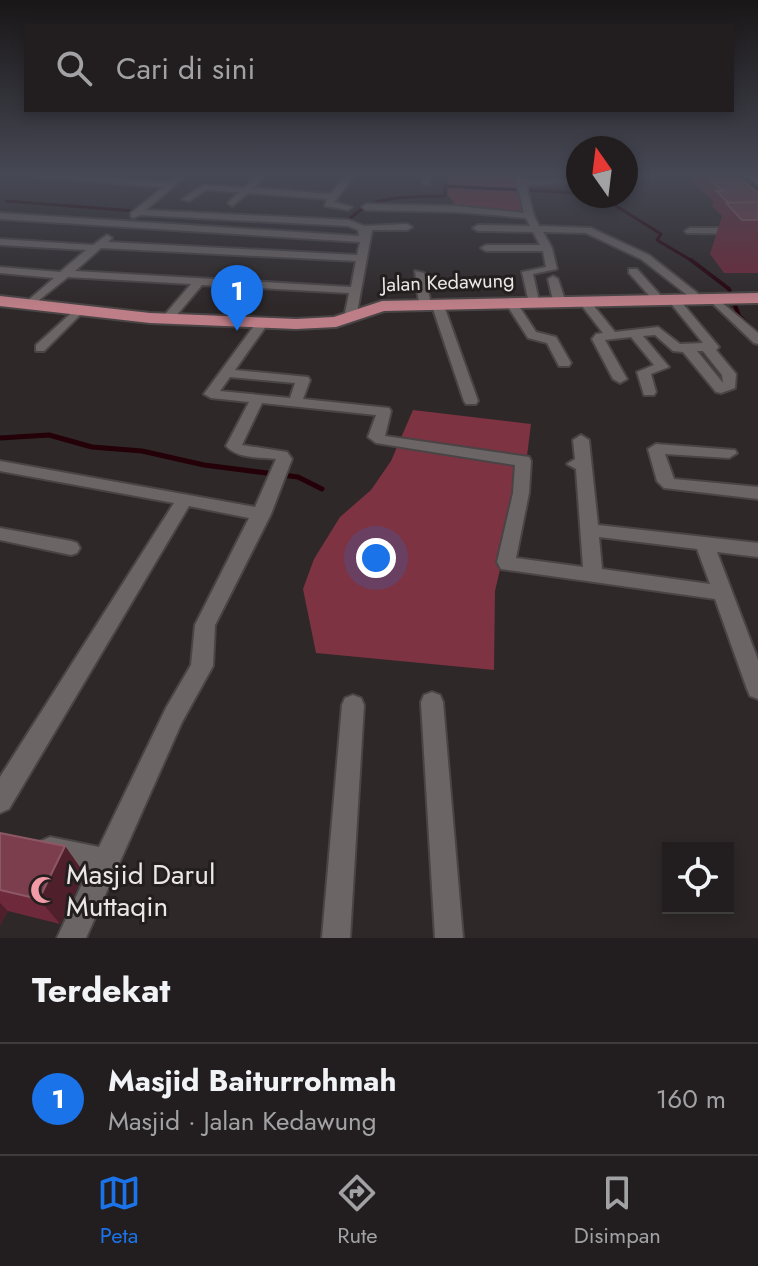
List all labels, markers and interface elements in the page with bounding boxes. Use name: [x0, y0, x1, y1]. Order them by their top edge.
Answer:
search box: [24, 24, 734, 112]
icon: search: [52, 46, 96, 90]
text: Cari di sini: [116, 47, 255, 90]
north arrow: [566, 136, 638, 208]
pin: 1: [211, 265, 263, 331]
street label: Jalan Kedawung: [378, 266, 515, 299]
your location: [356, 538, 396, 578]
map controls: [662, 842, 734, 914]
button: locate: [662, 842, 734, 914]
place label: Masjid Darul Muttaqin: [66, 854, 215, 927]
mosque icon: Masjid Darul Muttaqin: [29, 875, 59, 905]
text: Terdekat: [32, 966, 170, 1015]
text: Masjid Baiturrohmah: [108, 1059, 397, 1102]
text: 1: [51, 1080, 65, 1118]
text: 160 m: [656, 1080, 726, 1118]
text: Masjid · Jalan Kedawung: [108, 1102, 377, 1140]
tab: Peta: [97, 1171, 141, 1251]
tab: Rute: [335, 1171, 379, 1251]
tab: Disimpan: [574, 1171, 661, 1251]

